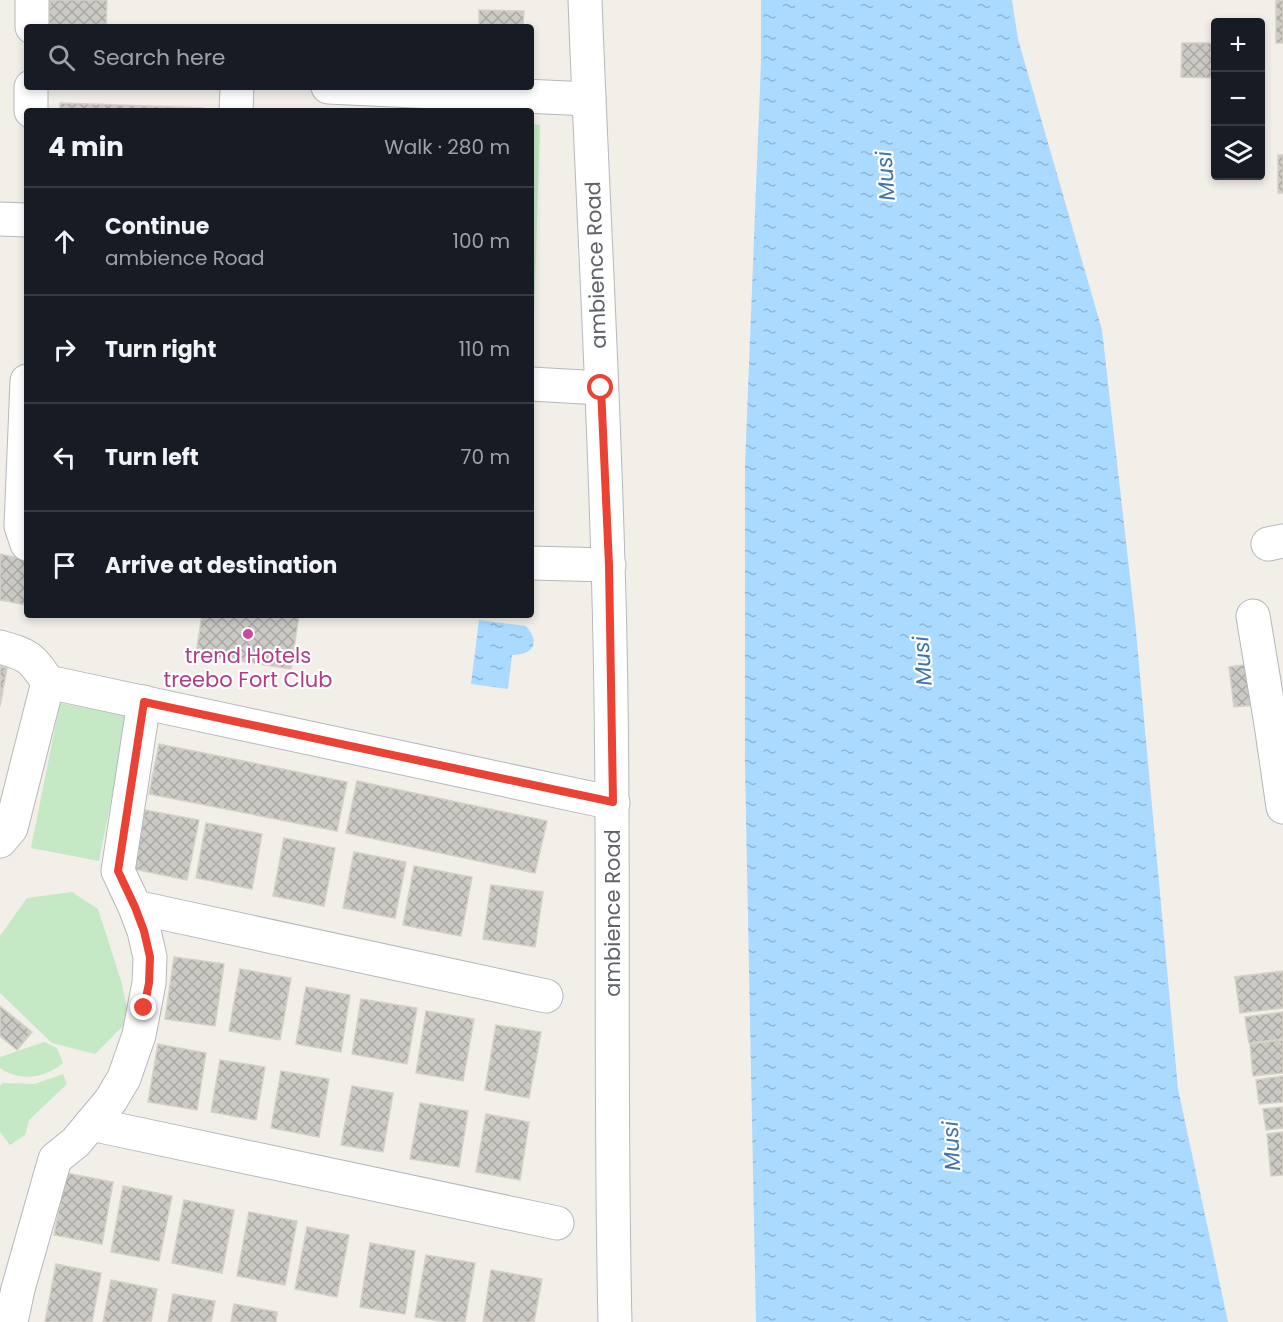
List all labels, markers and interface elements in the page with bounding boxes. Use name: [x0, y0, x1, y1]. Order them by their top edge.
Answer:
map controls: [1211, 18, 1265, 180]
button: +: [1211, 18, 1265, 72]
search box: [24, 24, 534, 90]
icon: search: [45, 41, 78, 74]
text: Search here: [93, 42, 226, 73]
button: −: [1211, 72, 1265, 126]
button: layers: [1211, 126, 1265, 180]
text: 4 min: [48, 129, 124, 165]
text: Walk · 280 m: [384, 133, 510, 161]
water label: Musi: [868, 149, 903, 202]
street label: ambience Road: [578, 181, 613, 349]
text: Continue: [105, 211, 209, 242]
icon: ahead: [48, 225, 81, 258]
text: 100 m: [453, 227, 510, 255]
text: ambience Road: [105, 244, 265, 272]
icon: right: [48, 333, 81, 366]
text: Turn right: [105, 334, 216, 365]
text: 110 m: [459, 335, 510, 363]
route start: [587, 374, 613, 400]
icon: left: [48, 441, 81, 474]
text: Turn left: [105, 442, 199, 473]
text: 70 m: [461, 443, 510, 471]
icon: arrive: [48, 549, 81, 582]
text: Arrive at destination: [105, 550, 337, 581]
marker: trend Hotels treebo Fort Club: [241, 627, 255, 641]
water label: Musi: [905, 634, 940, 687]
place label: trend Hotels treebo Fort Club: [164, 641, 332, 694]
street label: ambience Road: [598, 829, 627, 997]
route end: [130, 994, 156, 1020]
water label: Musi: [935, 1120, 968, 1172]

